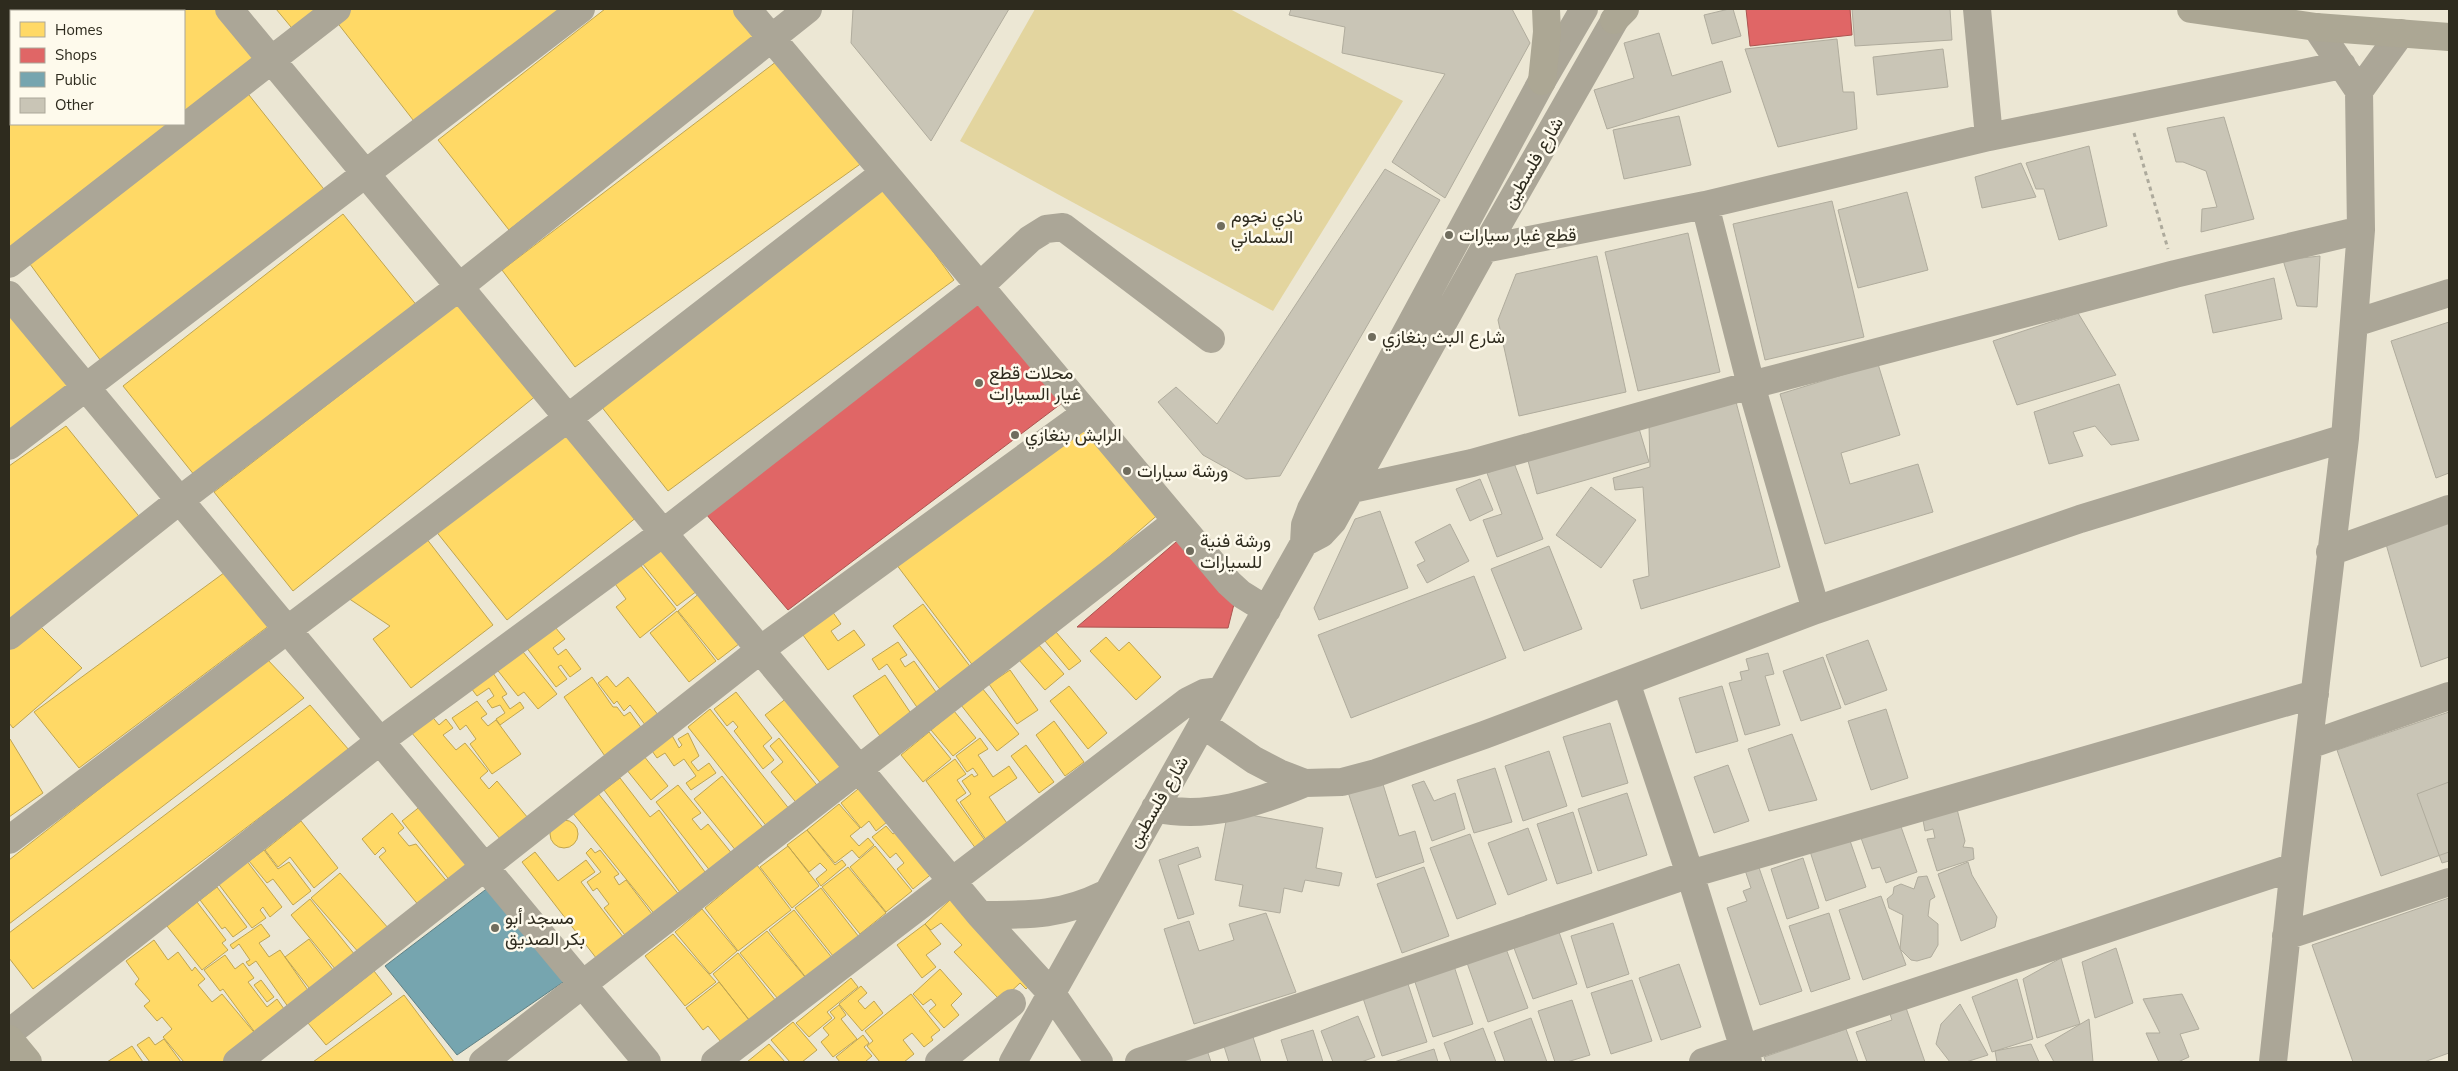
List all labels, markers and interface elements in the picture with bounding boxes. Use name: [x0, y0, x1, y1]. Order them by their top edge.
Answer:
legend: [10, 10, 185, 125]
text: Homes: [55, 20, 103, 40]
text: Shops: [55, 45, 97, 65]
text: Public: [55, 70, 96, 90]
text: Other: [55, 95, 94, 115]
street label: شارع فلسطين: [1497, 113, 1569, 213]
place label: نادي نجوم السلماني: [1231, 204, 1303, 252]
marker: نادي نجوم السلماني: [1215, 220, 1227, 232]
place label: قطع غيار سيارات: [1459, 223, 1577, 247]
marker: قطع غيار سيارات: [1443, 229, 1455, 241]
place label: شارع البث بنغازي: [1382, 325, 1505, 352]
marker: شارع البث بنغازي: [1366, 331, 1378, 343]
place label: محلات قطع غيار السيارات: [989, 361, 1081, 406]
marker: محلات قطع غيار السيارات: [973, 377, 985, 389]
place label: الرابش بنغازي: [1025, 423, 1122, 450]
marker: الرابش بنغازي: [1009, 429, 1021, 441]
place label: ورشة سيارات: [1137, 459, 1228, 483]
marker: ورشة سيارات: [1121, 465, 1133, 477]
place label: ورشة فنية للسيارات: [1200, 529, 1271, 574]
marker: ورشة فنية للسيارات: [1184, 545, 1196, 557]
street label: شارع فلسطين: [1122, 752, 1194, 852]
place label: مسجد أبو بكر الصديق: [505, 906, 585, 951]
marker: مسجد أبو بكر الصديق: [489, 922, 501, 934]

